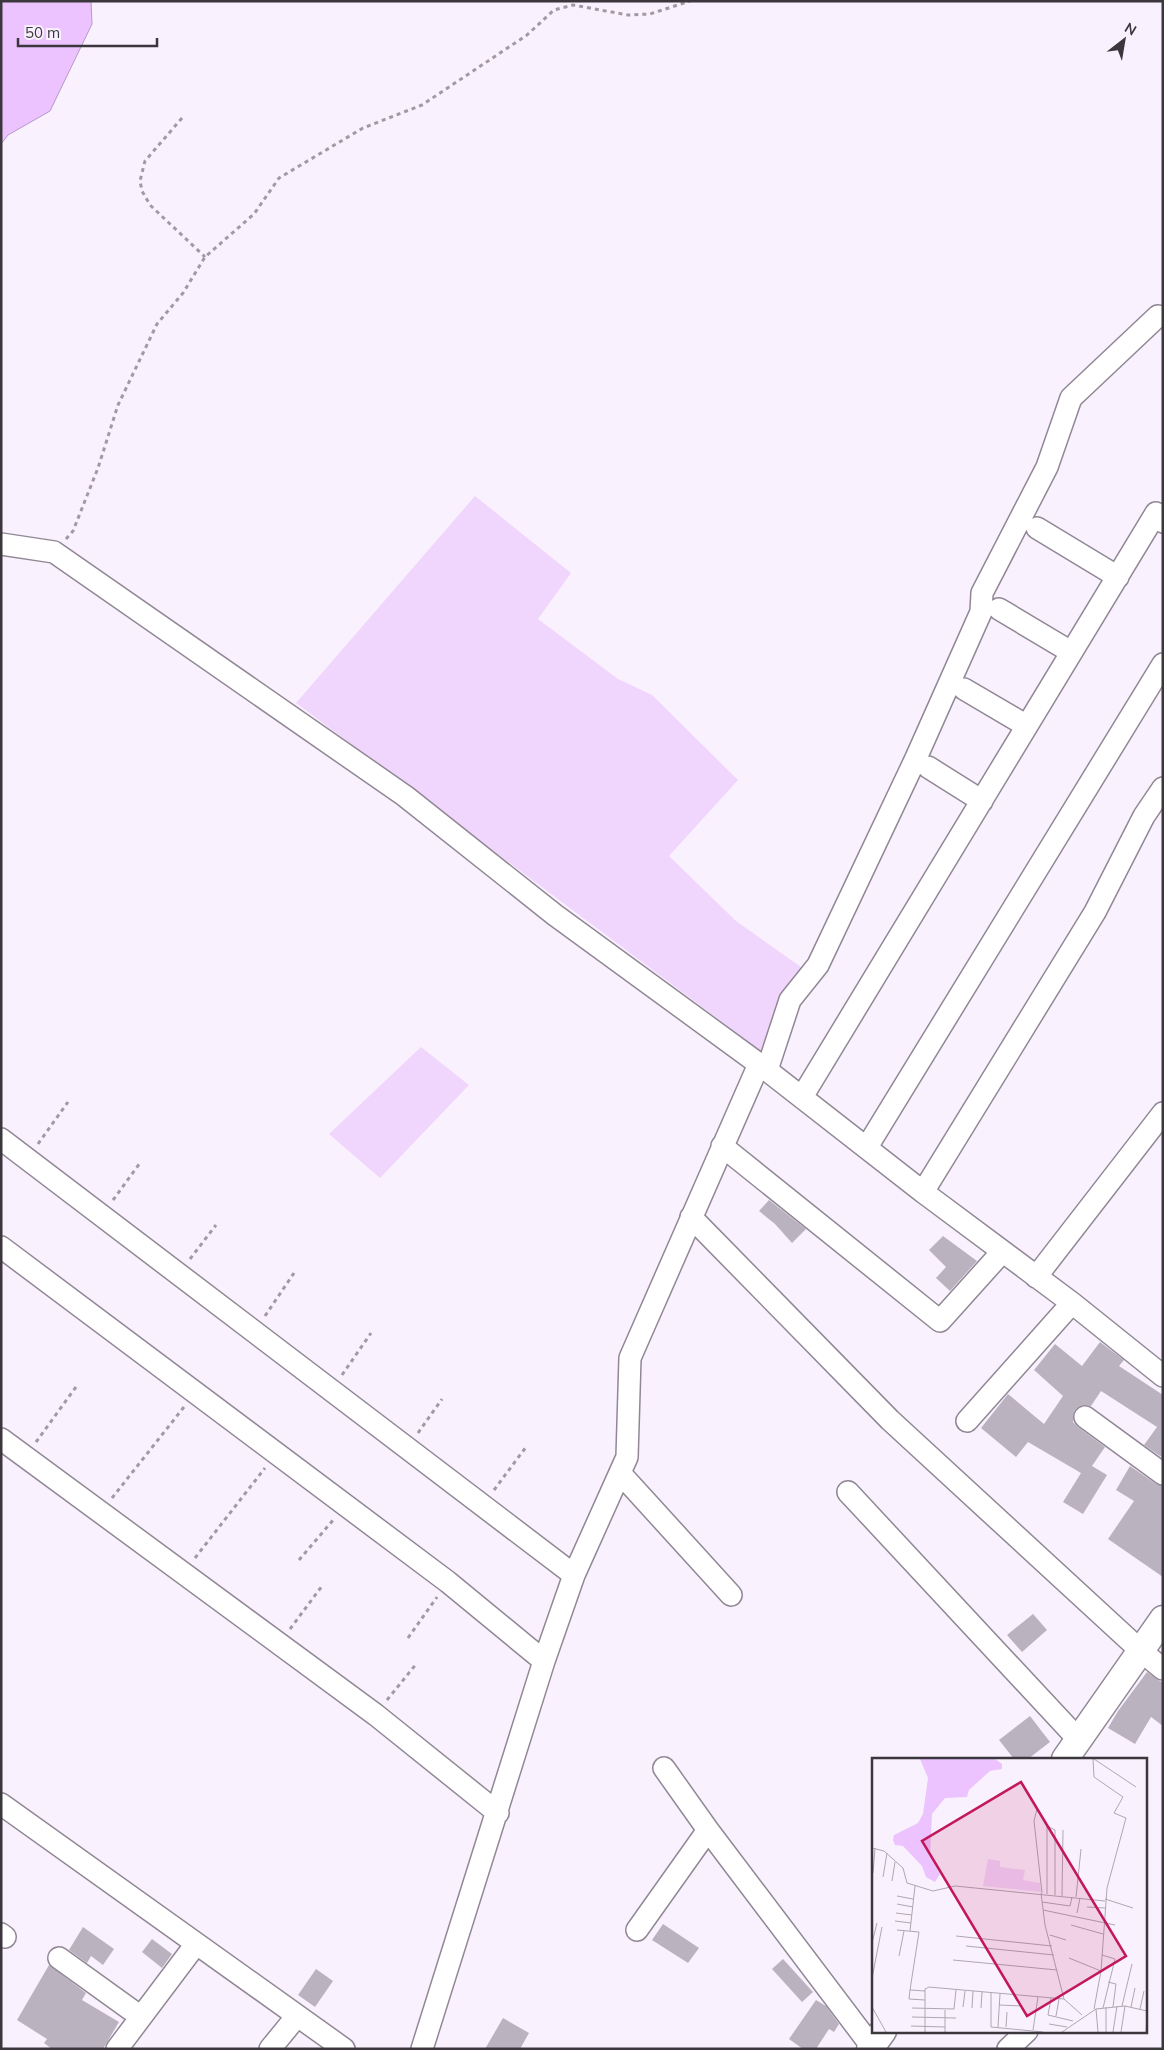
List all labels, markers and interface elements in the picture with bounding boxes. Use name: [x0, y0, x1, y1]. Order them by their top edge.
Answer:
scale bar: [18, 15, 156, 47]
north arrow: [1099, 15, 1149, 65]
text: N: [1122, 18, 1140, 39]
text: 50 m: [25, 23, 60, 42]
inset map: [872, 1758, 1146, 2032]

